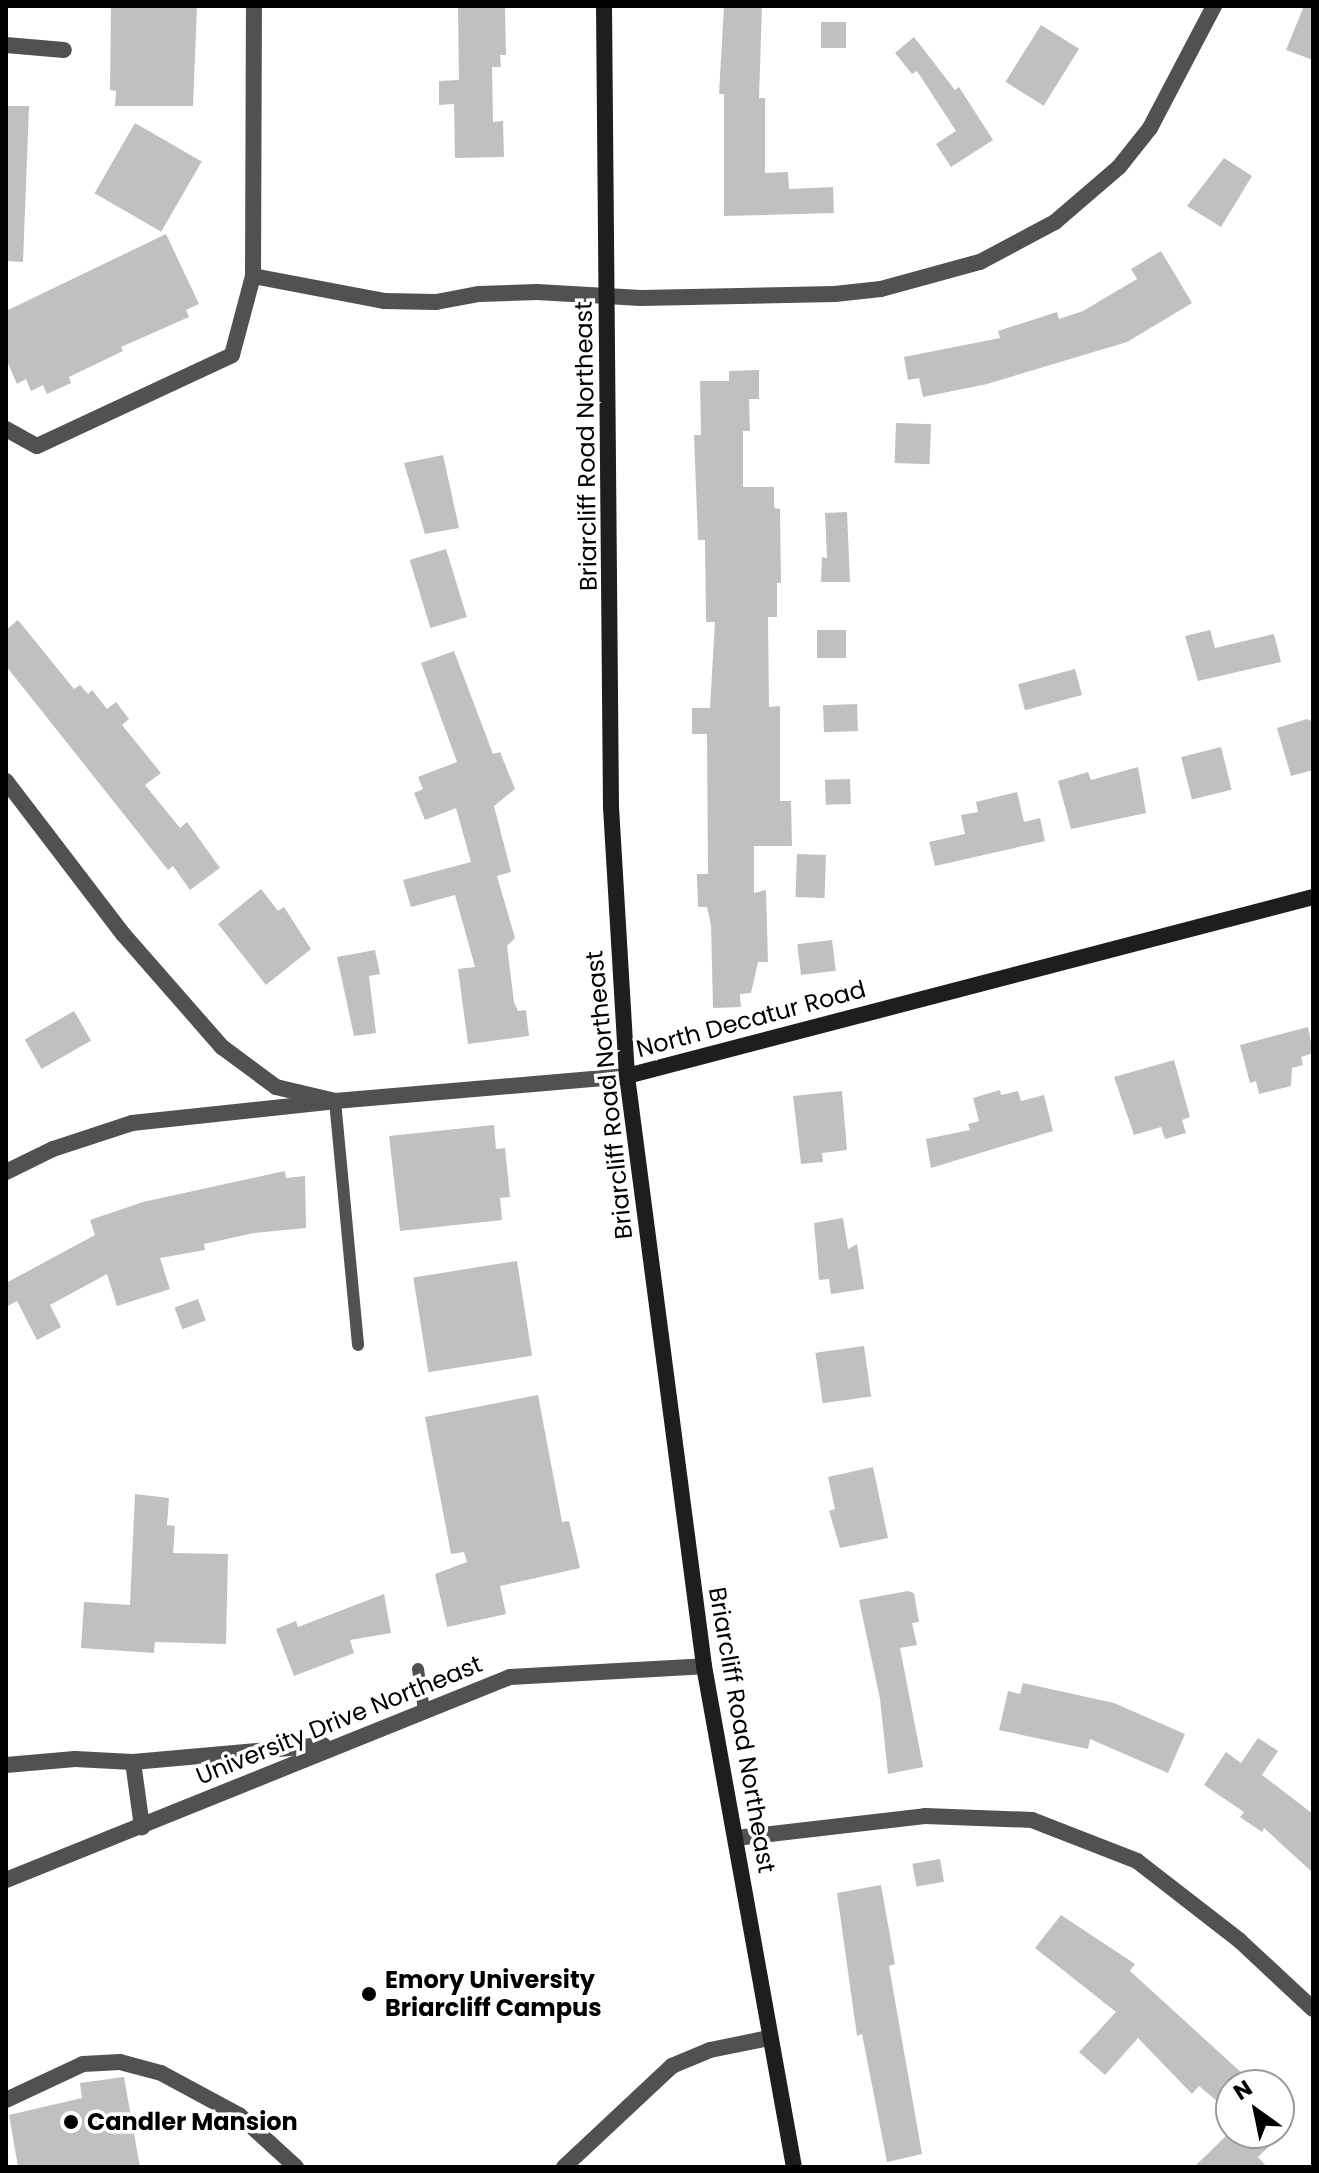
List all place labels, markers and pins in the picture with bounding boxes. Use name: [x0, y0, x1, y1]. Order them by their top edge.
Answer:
place label: Emory University Briarcliff Campus: [385, 1966, 602, 2022]
marker: Emory University Briarcliff Campus: [360, 1985, 378, 2003]
place label: Candler Mansion: [87, 2108, 298, 2136]
marker: Candler Mansion: [62, 2113, 80, 2131]

